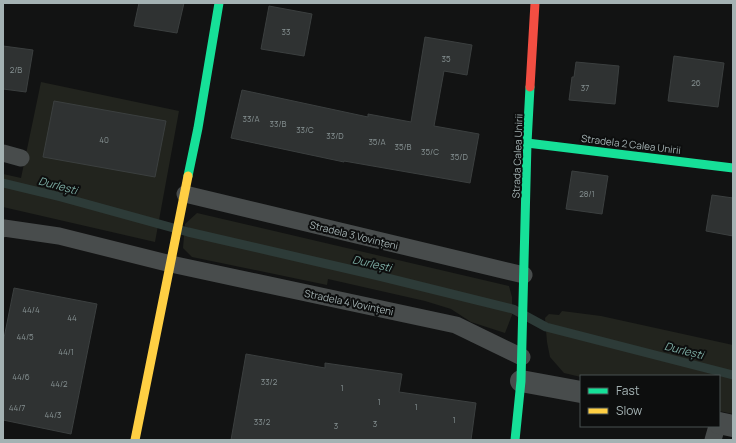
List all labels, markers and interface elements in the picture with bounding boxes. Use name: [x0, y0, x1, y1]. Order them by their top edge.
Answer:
house number: 33: [282, 26, 290, 37]
house number: 35: [441, 53, 451, 64]
house number: 2/B: [10, 64, 22, 75]
house number: 26: [691, 77, 701, 88]
house number: 37: [581, 82, 589, 93]
house number: 33/A: [242, 113, 260, 124]
street label: Strada Calea Unirii: [509, 114, 525, 198]
house number: 33/B: [270, 118, 287, 129]
house number: 33/C: [296, 124, 314, 135]
house number: 33/D: [326, 130, 344, 141]
street label: Stradela 2 Calea Unirii: [580, 131, 682, 157]
house number: 40: [99, 134, 109, 145]
house number: 35/A: [368, 136, 386, 147]
house number: 35/B: [394, 141, 412, 152]
house number: 35/C: [421, 146, 439, 157]
house number: 35/D: [450, 151, 468, 162]
water label: Durlești: [37, 173, 80, 199]
house number: 28/1: [579, 188, 595, 199]
street label: Stradela 3 Vovințeni: [308, 217, 400, 253]
water label: Durlești: [351, 251, 394, 276]
street label: Stradela 4 Vovințeni: [303, 286, 395, 318]
house number: 44/4: [22, 304, 40, 315]
house number: 44: [67, 312, 77, 323]
house number: 44/5: [16, 331, 34, 342]
water label: Durlești: [663, 338, 706, 363]
house number: 44/1: [58, 346, 74, 357]
house number: 44/6: [12, 371, 30, 382]
legend: [580, 375, 720, 427]
house number: 33/2: [261, 376, 278, 387]
house number: 44/2: [50, 378, 68, 389]
house number: 1: [340, 382, 344, 393]
text: Fast: [616, 382, 640, 399]
house number: 1: [377, 396, 381, 407]
house number: 1: [414, 401, 418, 412]
house number: 44/7: [9, 402, 25, 413]
text: Slow: [616, 402, 642, 419]
house number: 44/3: [44, 409, 62, 420]
house number: 1: [452, 414, 456, 425]
house number: 33/2: [254, 416, 271, 427]
house number: 3: [373, 418, 377, 429]
house number: 3: [334, 420, 338, 431]

